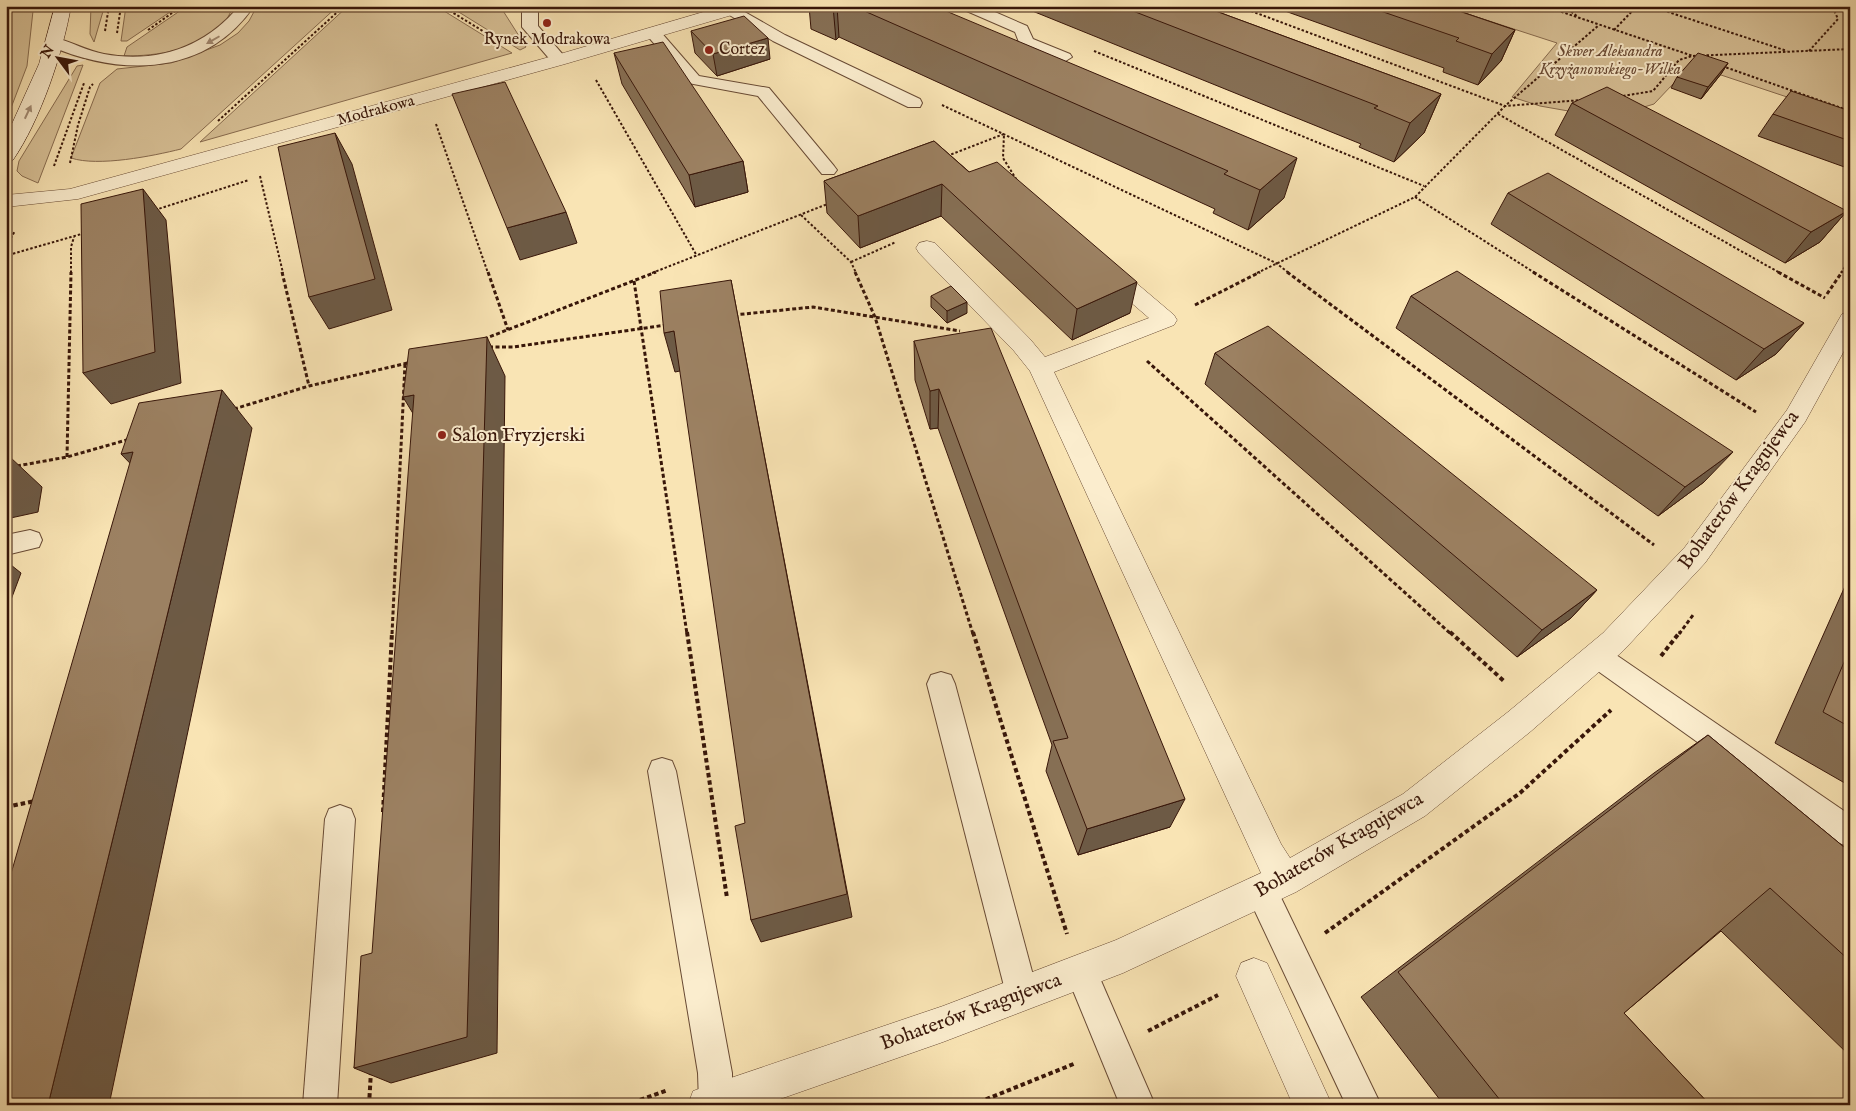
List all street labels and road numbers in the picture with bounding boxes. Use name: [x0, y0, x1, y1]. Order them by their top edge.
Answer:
street label: Modrakowa: [335, 91, 417, 131]
street label: Bohaterów Kragujewca: [1673, 405, 1805, 574]
street label: Bohaterów Kragujewca: [1250, 786, 1428, 903]
street label: Bohaterów Kragujewca: [877, 968, 1065, 1056]

